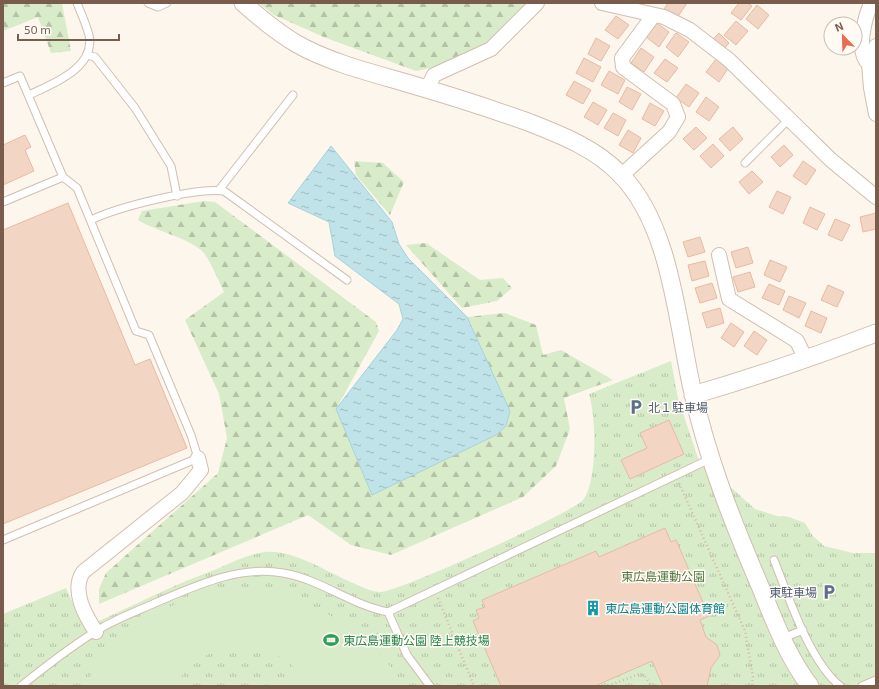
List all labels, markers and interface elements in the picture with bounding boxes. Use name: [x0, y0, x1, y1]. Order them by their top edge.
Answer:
scale bar: [18, 16, 119, 42]
north arrow: [823, 16, 863, 56]
text: N: [833, 19, 845, 34]
text: 50 m: [24, 22, 51, 36]
parking icon: 北１駐車場: [627, 398, 645, 416]
place label: 北１駐車場: [648, 400, 708, 414]
park label: 東広島運動公園: [621, 569, 705, 583]
parking icon: 東駐車場: [820, 583, 838, 601]
place label: 東駐車場: [769, 585, 817, 599]
building icon: 東広島運動公園体育館: [584, 599, 602, 617]
place label: 東広島運動公園体育館: [605, 601, 725, 615]
sports icon: 東広島運動公園 陸上競技場: [322, 631, 340, 649]
place label: 東広島運動公園 陸上競技場: [343, 633, 490, 647]

